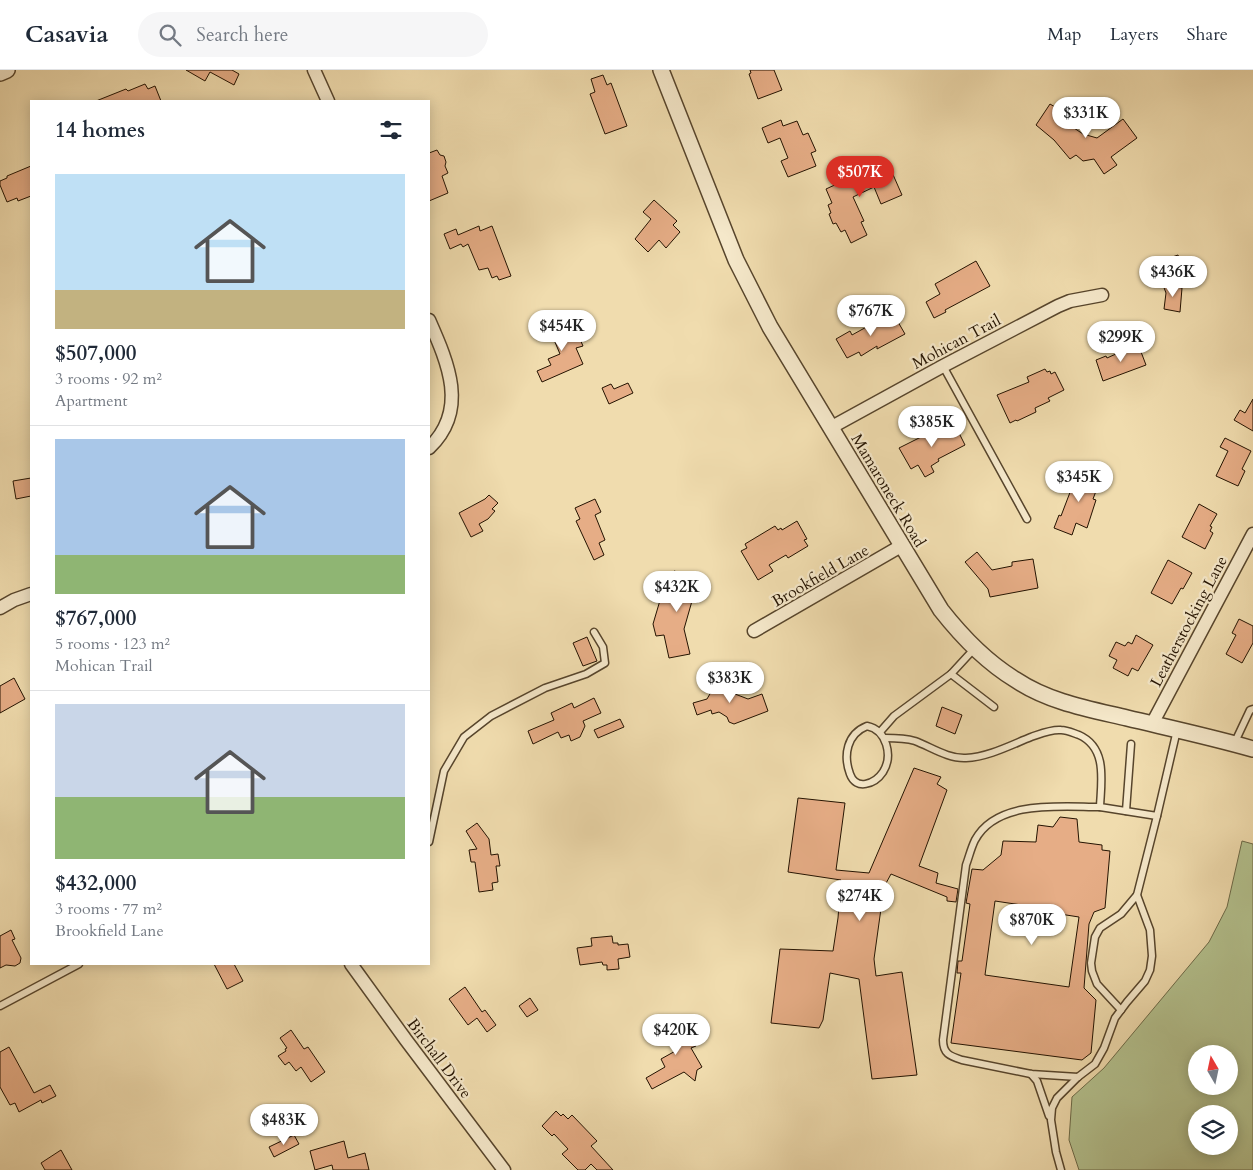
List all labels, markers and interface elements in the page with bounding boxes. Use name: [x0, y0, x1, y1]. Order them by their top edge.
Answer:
search box: [138, 12, 488, 57]
text: Casavia: [25, 18, 108, 51]
icon: search: [156, 21, 184, 49]
text: Search here: [196, 22, 288, 48]
text: Map: [1047, 22, 1082, 47]
text: Layers: [1110, 22, 1159, 47]
text: Share: [1187, 22, 1228, 47]
pin: $331K: [1051, 97, 1121, 139]
text: $331K: [1063, 102, 1109, 124]
text: 14 homes: [55, 116, 145, 145]
icon: filters: [377, 116, 405, 144]
pin: $507K: [825, 156, 895, 198]
text: $507K: [837, 161, 883, 183]
icon: home: [185, 206, 275, 296]
pin: $436K: [1138, 256, 1208, 298]
text: $436K: [1150, 261, 1196, 283]
pin: $767K: [836, 294, 906, 337]
text: $767K: [848, 300, 894, 322]
street label: Mohican Trail: [908, 309, 1005, 375]
pin: $454K: [527, 310, 597, 352]
text: $454K: [539, 315, 585, 337]
pin: $299K: [1086, 320, 1156, 363]
text: $299K: [1098, 326, 1144, 348]
text: $507,000: [55, 339, 136, 368]
text: 3 rooms · 92 m²: [55, 368, 162, 390]
text: Apartment: [55, 390, 128, 412]
pin: $385K: [897, 406, 967, 448]
text: $385K: [909, 411, 955, 433]
street label: Mamaroneck Road: [846, 430, 931, 552]
pin: $345K: [1044, 460, 1114, 503]
text: $345K: [1056, 466, 1102, 488]
icon: home: [185, 472, 275, 562]
street label: Brookfield Lane: [768, 539, 873, 613]
street label: Leatherstocking Lane: [1145, 552, 1233, 691]
pin: $432K: [642, 570, 712, 613]
text: $432K: [654, 576, 700, 598]
text: $767,000: [55, 604, 136, 633]
text: 5 rooms · 123 m²: [55, 633, 170, 655]
text: Mohican Trail: [55, 655, 153, 677]
pin: $383K: [695, 662, 765, 704]
text: $383K: [707, 667, 753, 689]
icon: home: [185, 737, 275, 827]
text: $432,000: [55, 869, 136, 898]
pin: $274K: [825, 880, 895, 922]
text: $274K: [837, 885, 883, 907]
text: 3 rooms · 77 m²: [55, 898, 162, 920]
pin: $870K: [997, 904, 1067, 946]
text: $870K: [1009, 909, 1055, 931]
text: Brookfield Lane: [55, 920, 164, 942]
street label: Birchall Drive: [402, 1014, 477, 1103]
pin: $420K: [641, 1014, 711, 1056]
text: $420K: [653, 1019, 699, 1041]
north arrow: [1188, 1045, 1238, 1095]
map controls: [1188, 1045, 1238, 1155]
pin: $483K: [249, 1104, 319, 1146]
button: layers: [1188, 1105, 1238, 1155]
text: $483K: [261, 1109, 307, 1131]

